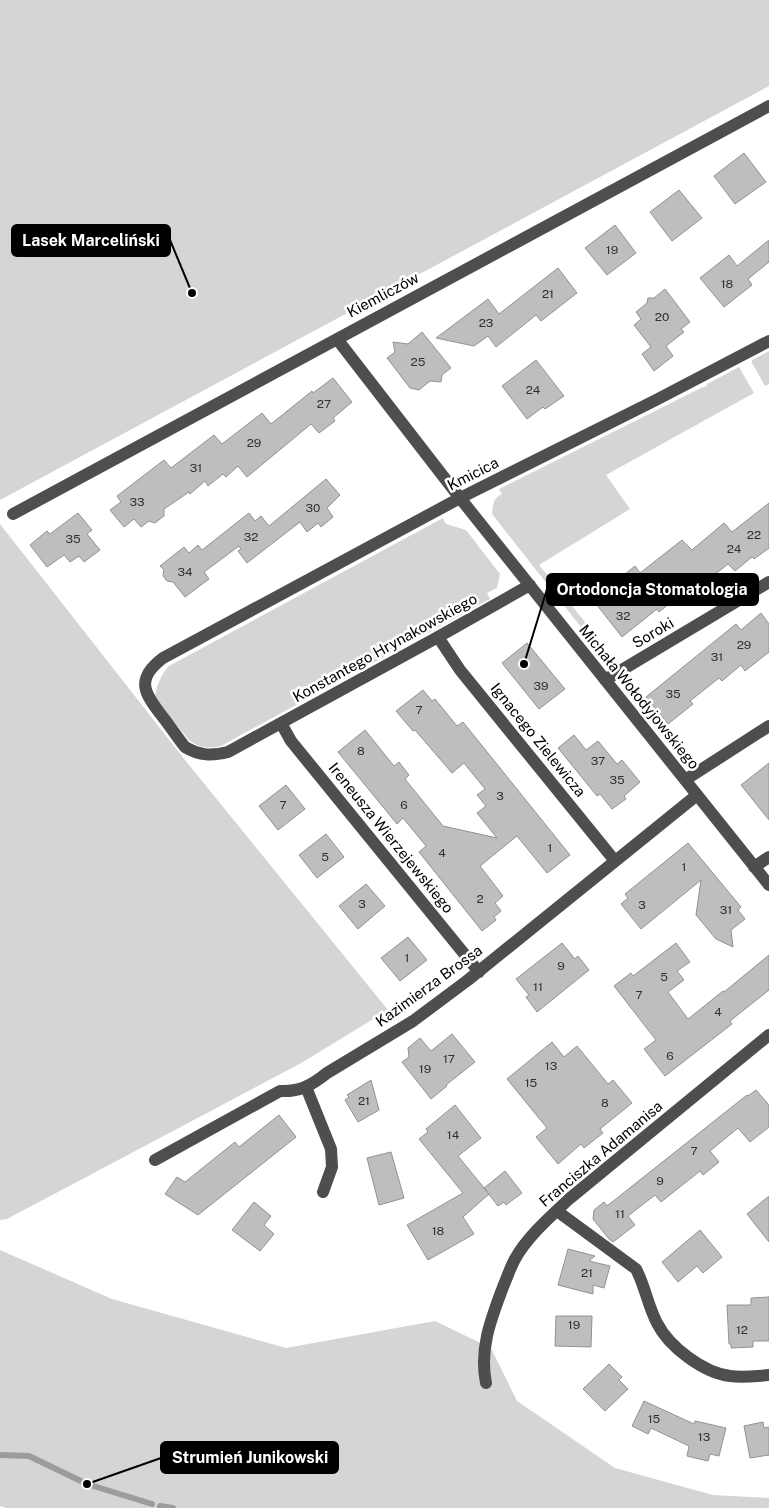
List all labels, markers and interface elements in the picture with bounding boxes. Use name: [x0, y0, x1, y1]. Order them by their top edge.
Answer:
callout: Lasek Marceliński: [12, 225, 170, 256]
text: Lasek Marceliński: [22, 231, 160, 250]
house number: 19: [606, 243, 618, 257]
street label: Kiemliczów: [344, 268, 422, 321]
house number: 18: [721, 277, 734, 291]
house number: 21: [542, 287, 554, 301]
house number: 20: [655, 310, 669, 324]
house number: 23: [479, 316, 493, 330]
house number: 25: [411, 355, 426, 369]
house number: 24: [526, 383, 541, 397]
house number: 27: [317, 397, 331, 411]
house number: 29: [247, 436, 261, 450]
street label: Kmicica: [444, 453, 501, 494]
house number: 31: [190, 461, 202, 475]
house number: 33: [129, 495, 145, 509]
house number: 30: [306, 501, 320, 515]
house number: 22: [747, 528, 761, 542]
house number: 32: [244, 530, 258, 544]
house number: 35: [65, 532, 81, 546]
house number: 24: [727, 542, 742, 556]
house number: 34: [177, 565, 193, 579]
callout: Ortodoncja Stomatologia: [547, 574, 758, 605]
text: Ortodoncja Stomatologia: [557, 580, 747, 599]
street label: Konstantego Hrynakowskiego: [290, 590, 480, 705]
house number: 32: [616, 609, 630, 623]
street label: Soroki: [629, 614, 676, 651]
street label: Michała Wołodyjowskiego: [576, 621, 703, 772]
house number: 29: [737, 638, 751, 652]
house number: 31: [711, 650, 723, 664]
street label: Ignacego Zielewicza: [487, 679, 589, 800]
house number: 39: [534, 679, 548, 693]
house number: 35: [665, 687, 681, 701]
house number: 7: [415, 703, 423, 717]
house number: 8: [357, 744, 365, 758]
house number: 37: [591, 754, 605, 768]
street label: Ireneusza Wierzejewskiego: [325, 759, 457, 916]
house number: 35: [609, 773, 625, 787]
house number: 3: [496, 789, 504, 803]
house number: 7: [279, 798, 287, 812]
house number: 6: [400, 798, 408, 812]
house number: 1: [548, 841, 552, 855]
house number: 4: [438, 846, 446, 860]
house number: 5: [321, 850, 329, 864]
house number: 1: [682, 860, 686, 874]
house number: 2: [476, 892, 484, 906]
house number: 3: [358, 897, 366, 911]
house number: 3: [638, 898, 646, 912]
house number: 31: [720, 903, 732, 917]
street label: Kazimierza Brossa: [372, 941, 485, 1030]
house number: 1: [405, 951, 409, 965]
house number: 9: [557, 959, 565, 973]
house number: 5: [660, 970, 668, 984]
house number: 11: [533, 980, 543, 994]
house number: 7: [635, 988, 643, 1002]
house number: 4: [714, 1005, 722, 1019]
house number: 6: [666, 1049, 674, 1063]
house number: 17: [443, 1052, 455, 1066]
house number: 13: [545, 1059, 557, 1073]
house number: 19: [419, 1062, 431, 1076]
house number: 15: [525, 1076, 538, 1090]
house number: 21: [358, 1094, 370, 1108]
house number: 8: [601, 1096, 609, 1110]
street label: Franciszka Adamanisa: [536, 1097, 666, 1210]
house number: 14: [447, 1128, 460, 1142]
house number: 7: [690, 1144, 698, 1158]
house number: 9: [656, 1174, 664, 1188]
house number: 11: [615, 1207, 625, 1221]
house number: 18: [432, 1224, 445, 1238]
house number: 21: [581, 1266, 593, 1280]
house number: 19: [568, 1318, 580, 1332]
house number: 12: [736, 1323, 748, 1337]
house number: 15: [648, 1412, 661, 1426]
house number: 13: [698, 1430, 710, 1444]
callout: Strumień Junikowski: [161, 1442, 338, 1473]
text: Strumień Junikowski: [172, 1448, 328, 1467]

